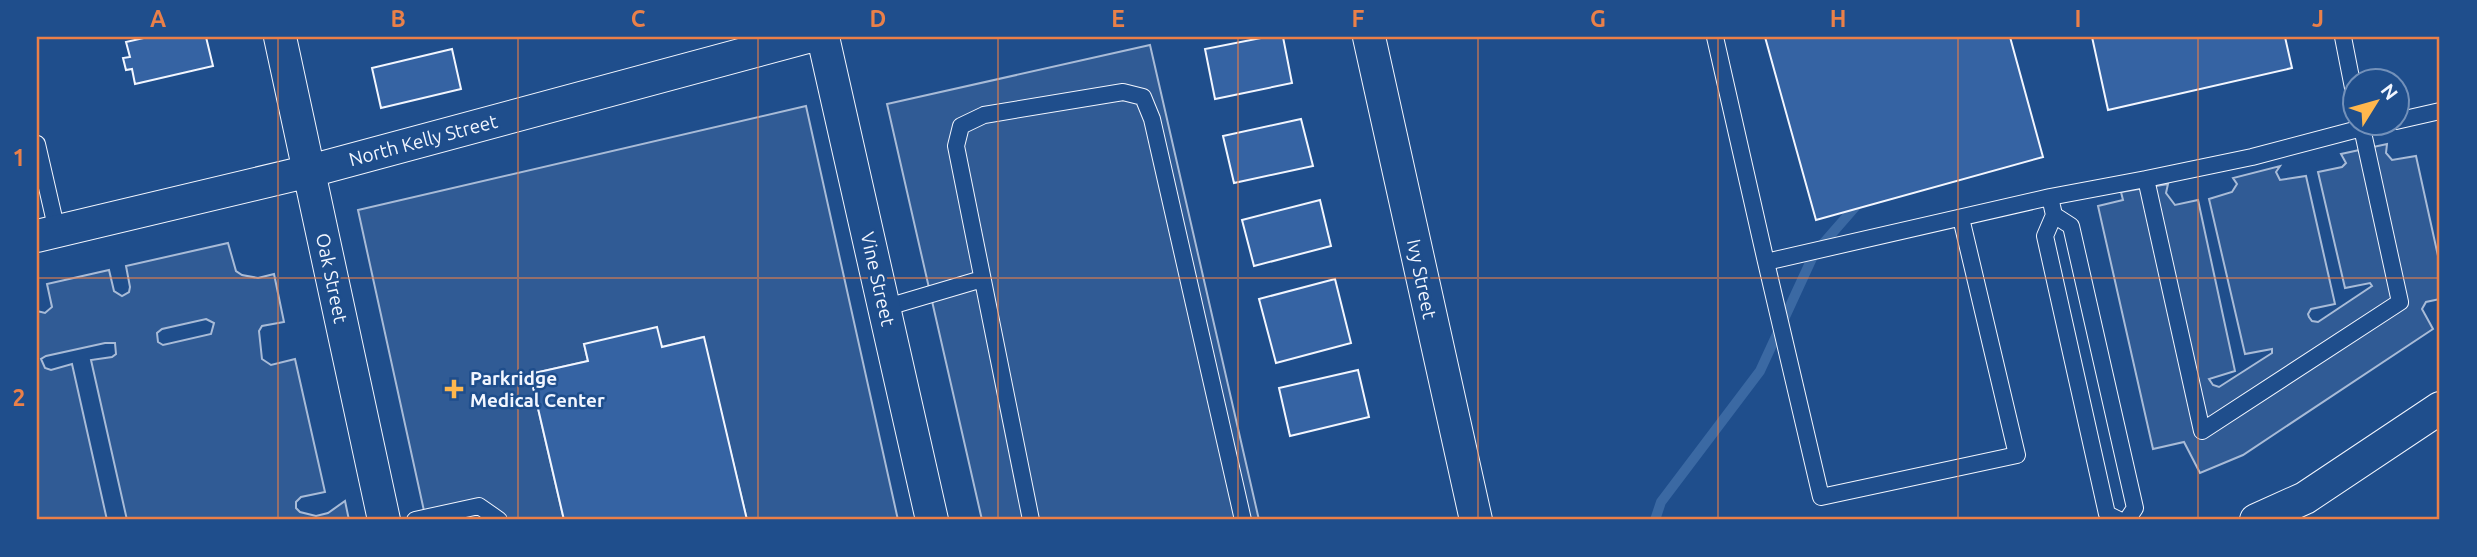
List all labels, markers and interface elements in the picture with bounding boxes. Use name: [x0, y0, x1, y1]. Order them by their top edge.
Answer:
text: A: [150, 6, 166, 31]
text: B: [390, 6, 406, 31]
text: C: [631, 6, 646, 31]
text: D: [870, 6, 886, 31]
text: E: [1111, 6, 1125, 31]
text: F: [1352, 6, 1365, 31]
text: G: [1590, 6, 1606, 31]
text: H: [1830, 6, 1846, 31]
text: I: [2075, 6, 2081, 31]
text: J: [2312, 6, 2324, 31]
north arrow: [2340, 66, 2410, 136]
text: N: [2377, 79, 2403, 104]
street label: North Kelly Street: [346, 109, 500, 170]
text: 1: [13, 145, 25, 170]
street label: Vine Street: [856, 230, 900, 329]
street label: Oak Street: [312, 231, 352, 326]
street label: Ivy Street: [1403, 237, 1441, 321]
place label: Parkridge Medical Center: [470, 367, 605, 411]
marker: Parkridge Medical Center: [444, 379, 464, 399]
text: 2: [13, 385, 25, 410]

